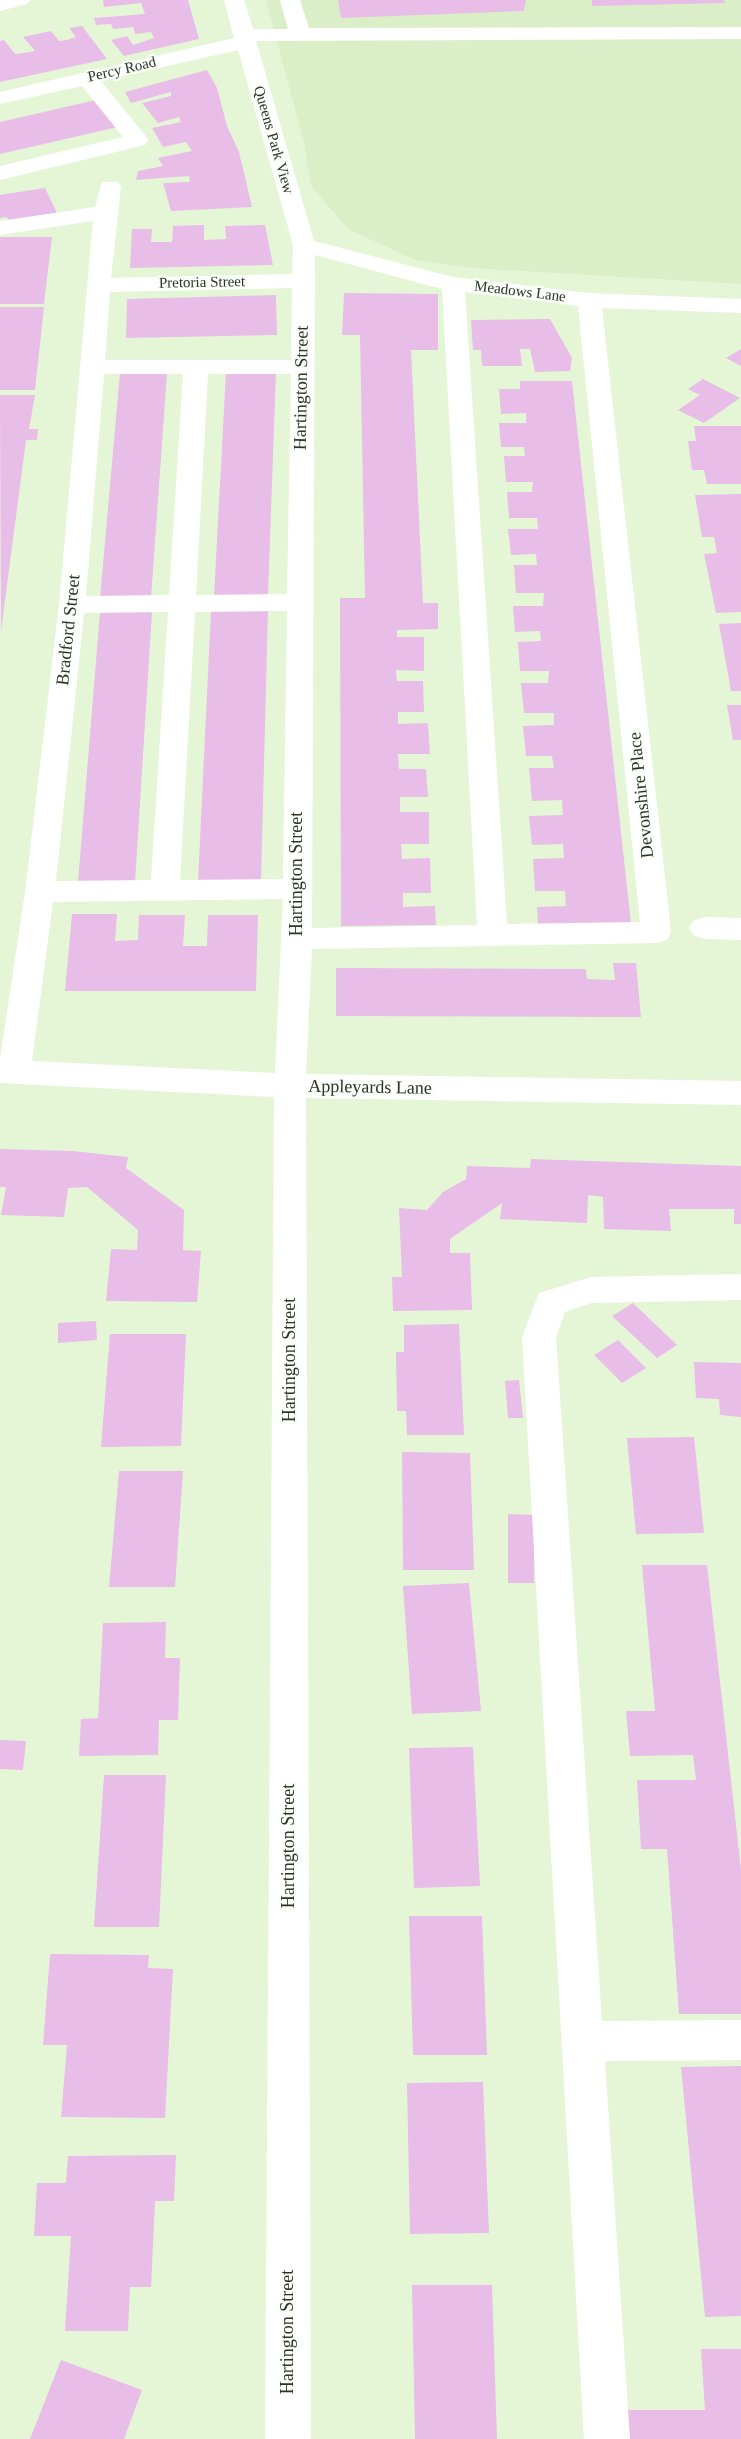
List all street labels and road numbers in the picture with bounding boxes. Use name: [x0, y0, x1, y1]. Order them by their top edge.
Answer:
street label: Percy Road: [86, 53, 158, 87]
street label: Queens Park View: [249, 84, 297, 196]
street label: Pretoria Street: [159, 273, 245, 293]
street label: Meadows Lane: [473, 277, 567, 307]
street label: Hartington Street: [290, 326, 314, 450]
street label: Bradford Street: [52, 573, 86, 687]
street label: Devonshire Place: [625, 731, 659, 859]
street label: Hartington Street: [286, 812, 308, 936]
street label: Appleyards Lane: [308, 1076, 432, 1100]
street label: Hartington Street: [279, 1298, 301, 1422]
street label: Hartington Street: [278, 1784, 300, 1908]
street label: Hartington Street: [277, 2270, 299, 2394]

